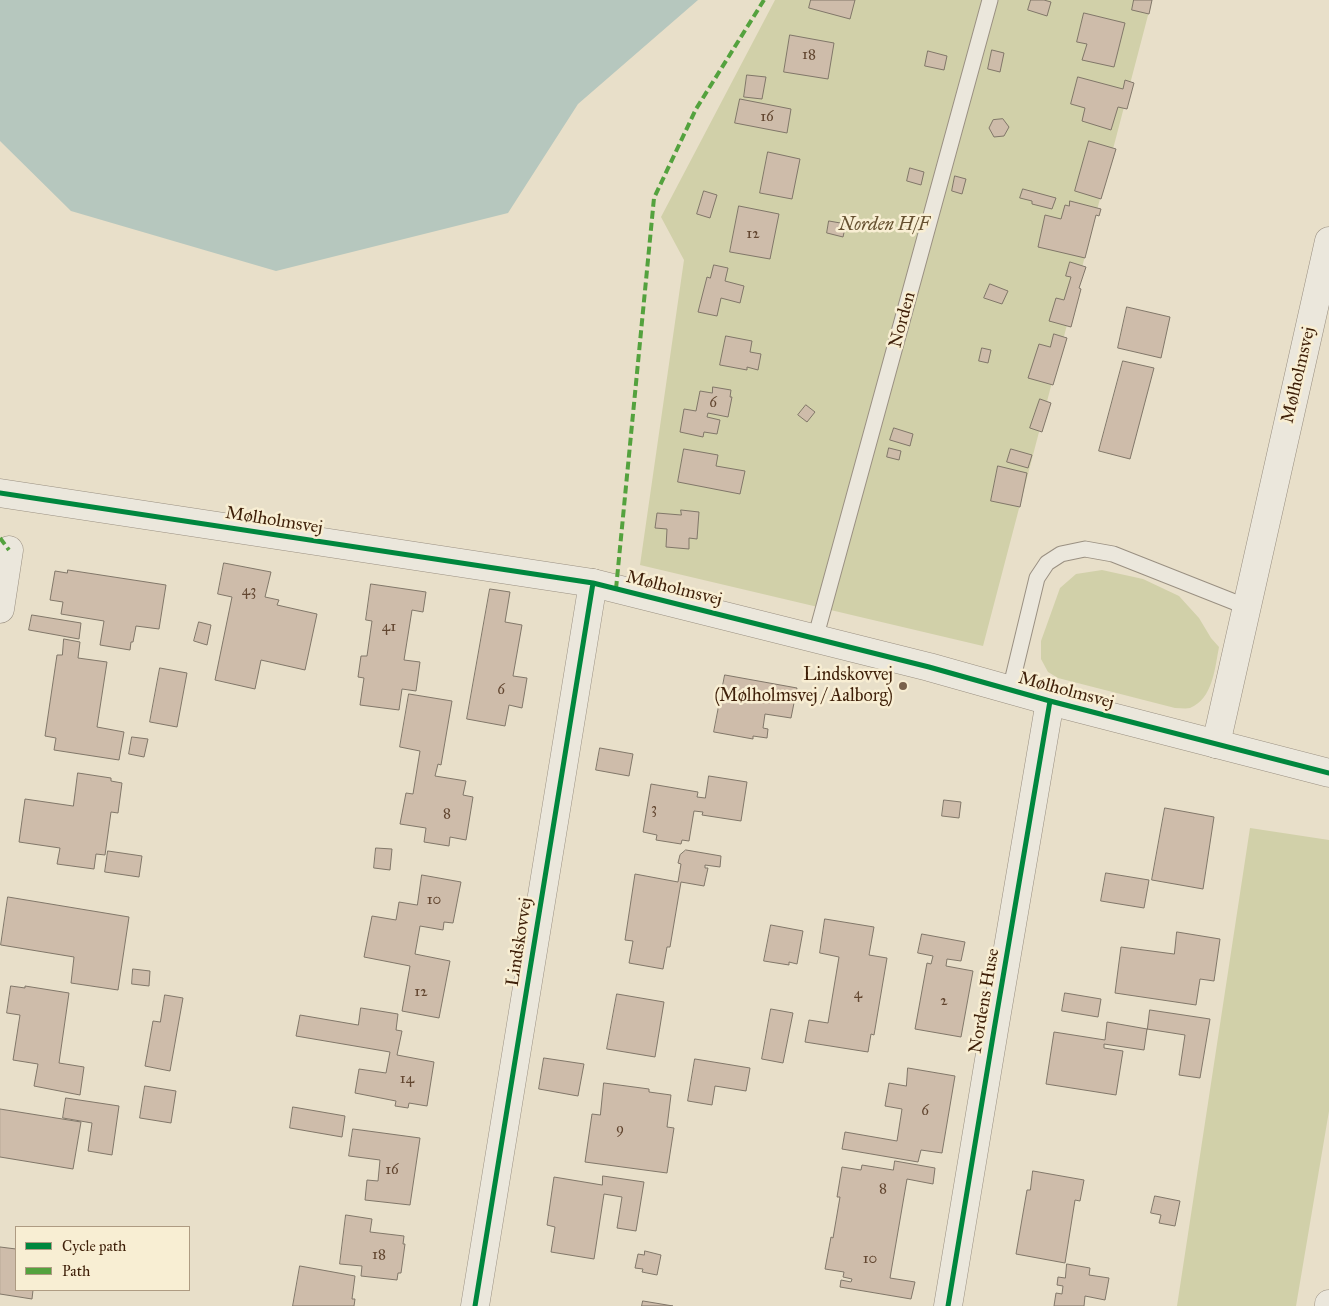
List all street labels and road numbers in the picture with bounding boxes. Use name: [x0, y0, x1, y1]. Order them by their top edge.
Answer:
street label: Norden: [885, 290, 921, 350]
street label: Mølholmsvej: [1277, 325, 1321, 425]
street label: Mølholmsvej: [224, 503, 324, 539]
street label: Mølholmsvej: [624, 567, 724, 611]
street label: Mølholmsvej: [1016, 668, 1116, 714]
street label: Lindskovvej: [502, 896, 538, 988]
street label: Nordens Huse: [965, 947, 1005, 1055]

